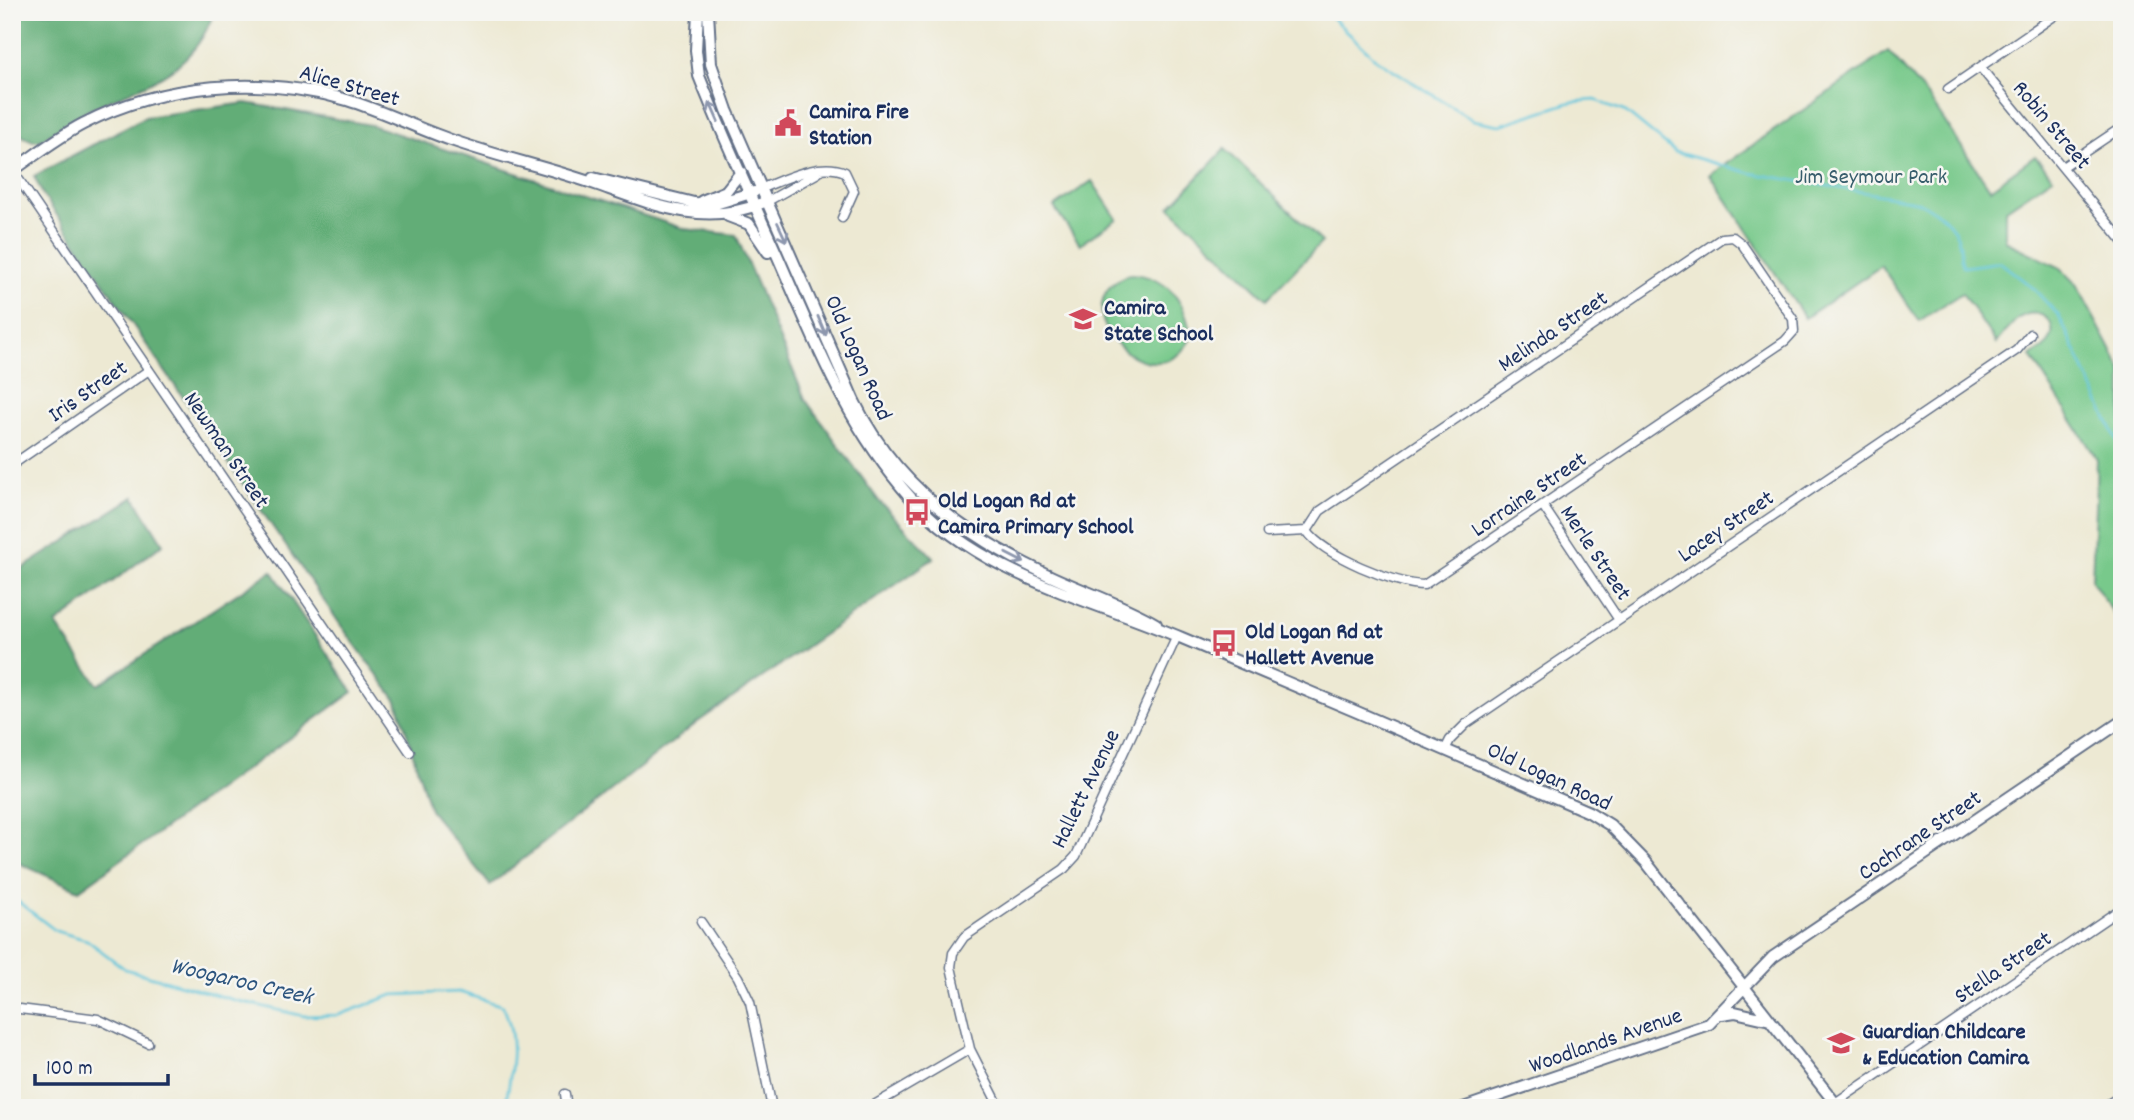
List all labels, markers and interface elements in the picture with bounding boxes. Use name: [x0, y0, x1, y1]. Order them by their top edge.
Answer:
street label: Alice Street: [295, 57, 403, 117]
street label: Robin Street: [2003, 75, 2097, 178]
place label: Camira Fire Station: [809, 97, 909, 156]
one-way arrow: [707, 102, 720, 123]
public building icon: Camira Fire Station: [773, 108, 803, 138]
park label: Jim Seymour Park: [1795, 162, 1947, 195]
one-way arrow: [776, 221, 789, 242]
street label: Melinda Street: [1492, 284, 1616, 382]
street label: Old Logan Road: [814, 290, 899, 426]
place label: Camira State School: [1104, 293, 1214, 352]
school or university icon: Camira State School: [1068, 304, 1098, 334]
one-way arrow: [816, 315, 829, 336]
street label: Iris Street: [42, 353, 136, 432]
street label: Newman Street: [174, 386, 276, 516]
street label: Lorraine Street: [1465, 445, 1595, 547]
street label: Lacey Street: [1672, 483, 1782, 572]
place label: Old Logan Rd at Camira Primary School: [938, 486, 1134, 545]
bus stop icon: Old Logan Rd at Camira Primary School: [902, 497, 932, 527]
street label: Merle Street: [1550, 500, 1638, 608]
one-way arrow: [1004, 552, 1025, 566]
place label: Old Logan Rd at Hallett Avenue: [1245, 617, 1383, 676]
bus stop icon: Old Logan Rd at Hallett Avenue: [1209, 628, 1239, 658]
street label: Hallett Avenue: [1044, 724, 1130, 855]
street label: Old Logan Road: [1481, 735, 1616, 821]
street label: Cochrane Street: [1853, 783, 1989, 890]
street label: Stella Street: [1948, 924, 2059, 1014]
water label: Woogaroo Creek: [167, 950, 318, 1016]
street label: Woodlands Avenue: [1525, 1001, 1687, 1084]
place label: Guardian Childcare & Education Camira: [1862, 1017, 2030, 1076]
school or university icon: Guardian Childcare & Education Camira: [1826, 1028, 1856, 1058]
scale bar: [35, 1043, 168, 1087]
text: 100 m: [46, 1055, 93, 1085]

